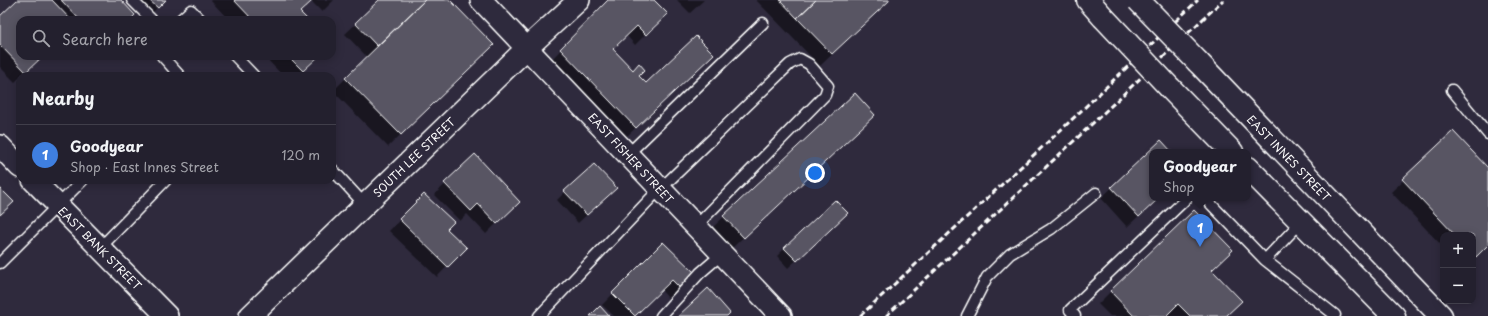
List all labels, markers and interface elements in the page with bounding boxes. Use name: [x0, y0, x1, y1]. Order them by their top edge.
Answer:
search box: [16, 16, 336, 60]
icon: search: [30, 27, 52, 49]
text: Search here: [62, 27, 148, 50]
text: Nearby: [32, 85, 94, 111]
street label: EAST FISHER STREET: [584, 109, 678, 207]
street label: EAST INNES STREET: [1243, 111, 1335, 205]
street label: SOUTH LEE STREET: [369, 113, 459, 201]
text: Goodyear: [70, 134, 143, 157]
text: 1: [42, 145, 48, 164]
text: 120 m: [281, 145, 320, 164]
popup: [1149, 149, 1251, 201]
text: Goodyear: [1163, 154, 1237, 177]
text: Shop · East Innes Street: [70, 157, 219, 176]
your location: [805, 163, 825, 183]
text: Shop: [1163, 177, 1194, 196]
street label: EAST BANK STREET: [54, 202, 146, 294]
pin: 1: [1187, 214, 1213, 247]
map controls: [1440, 232, 1476, 304]
button: +: [1440, 232, 1476, 268]
button: −: [1440, 268, 1476, 304]

